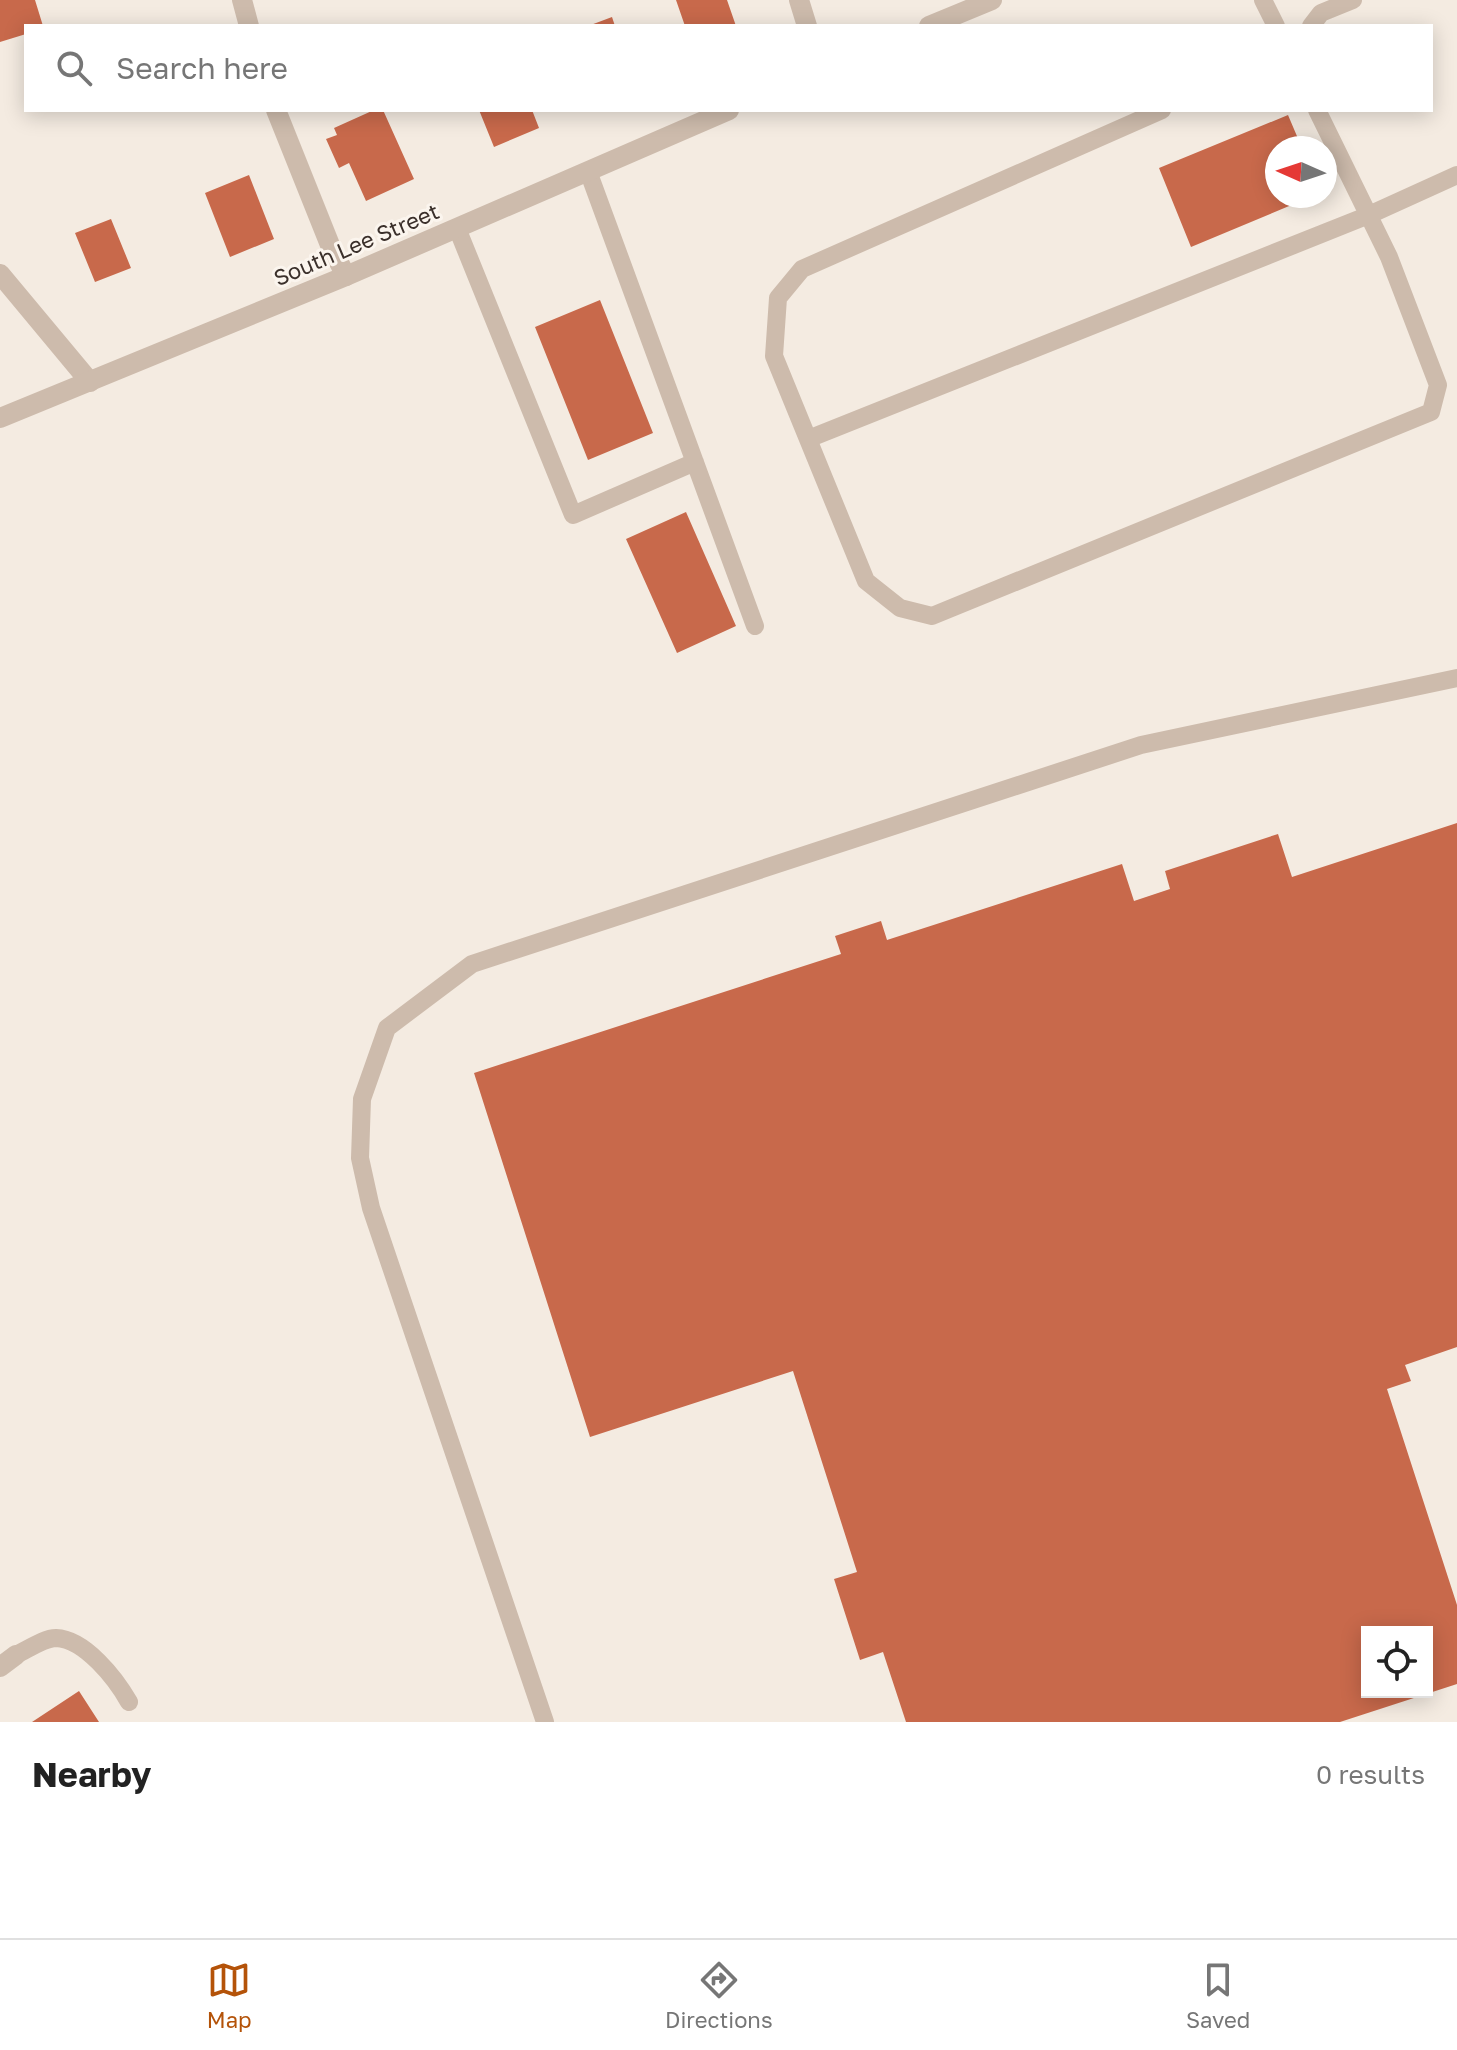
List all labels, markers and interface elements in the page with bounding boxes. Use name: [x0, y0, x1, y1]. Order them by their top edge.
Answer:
search box: [24, 24, 1433, 112]
icon: search: [52, 46, 96, 90]
text: Search here: [116, 50, 288, 86]
north arrow: [1265, 136, 1337, 208]
street label: South Lee Street: [269, 197, 443, 291]
map controls: [1361, 1626, 1433, 1698]
button: locate: [1361, 1626, 1433, 1698]
text: Nearby: [32, 1754, 152, 1794]
text: 0 results: [1316, 1759, 1425, 1790]
tab: Map: [207, 1958, 252, 2033]
tab: Directions: [665, 1958, 773, 2033]
tab: Saved: [1186, 1958, 1250, 2033]

